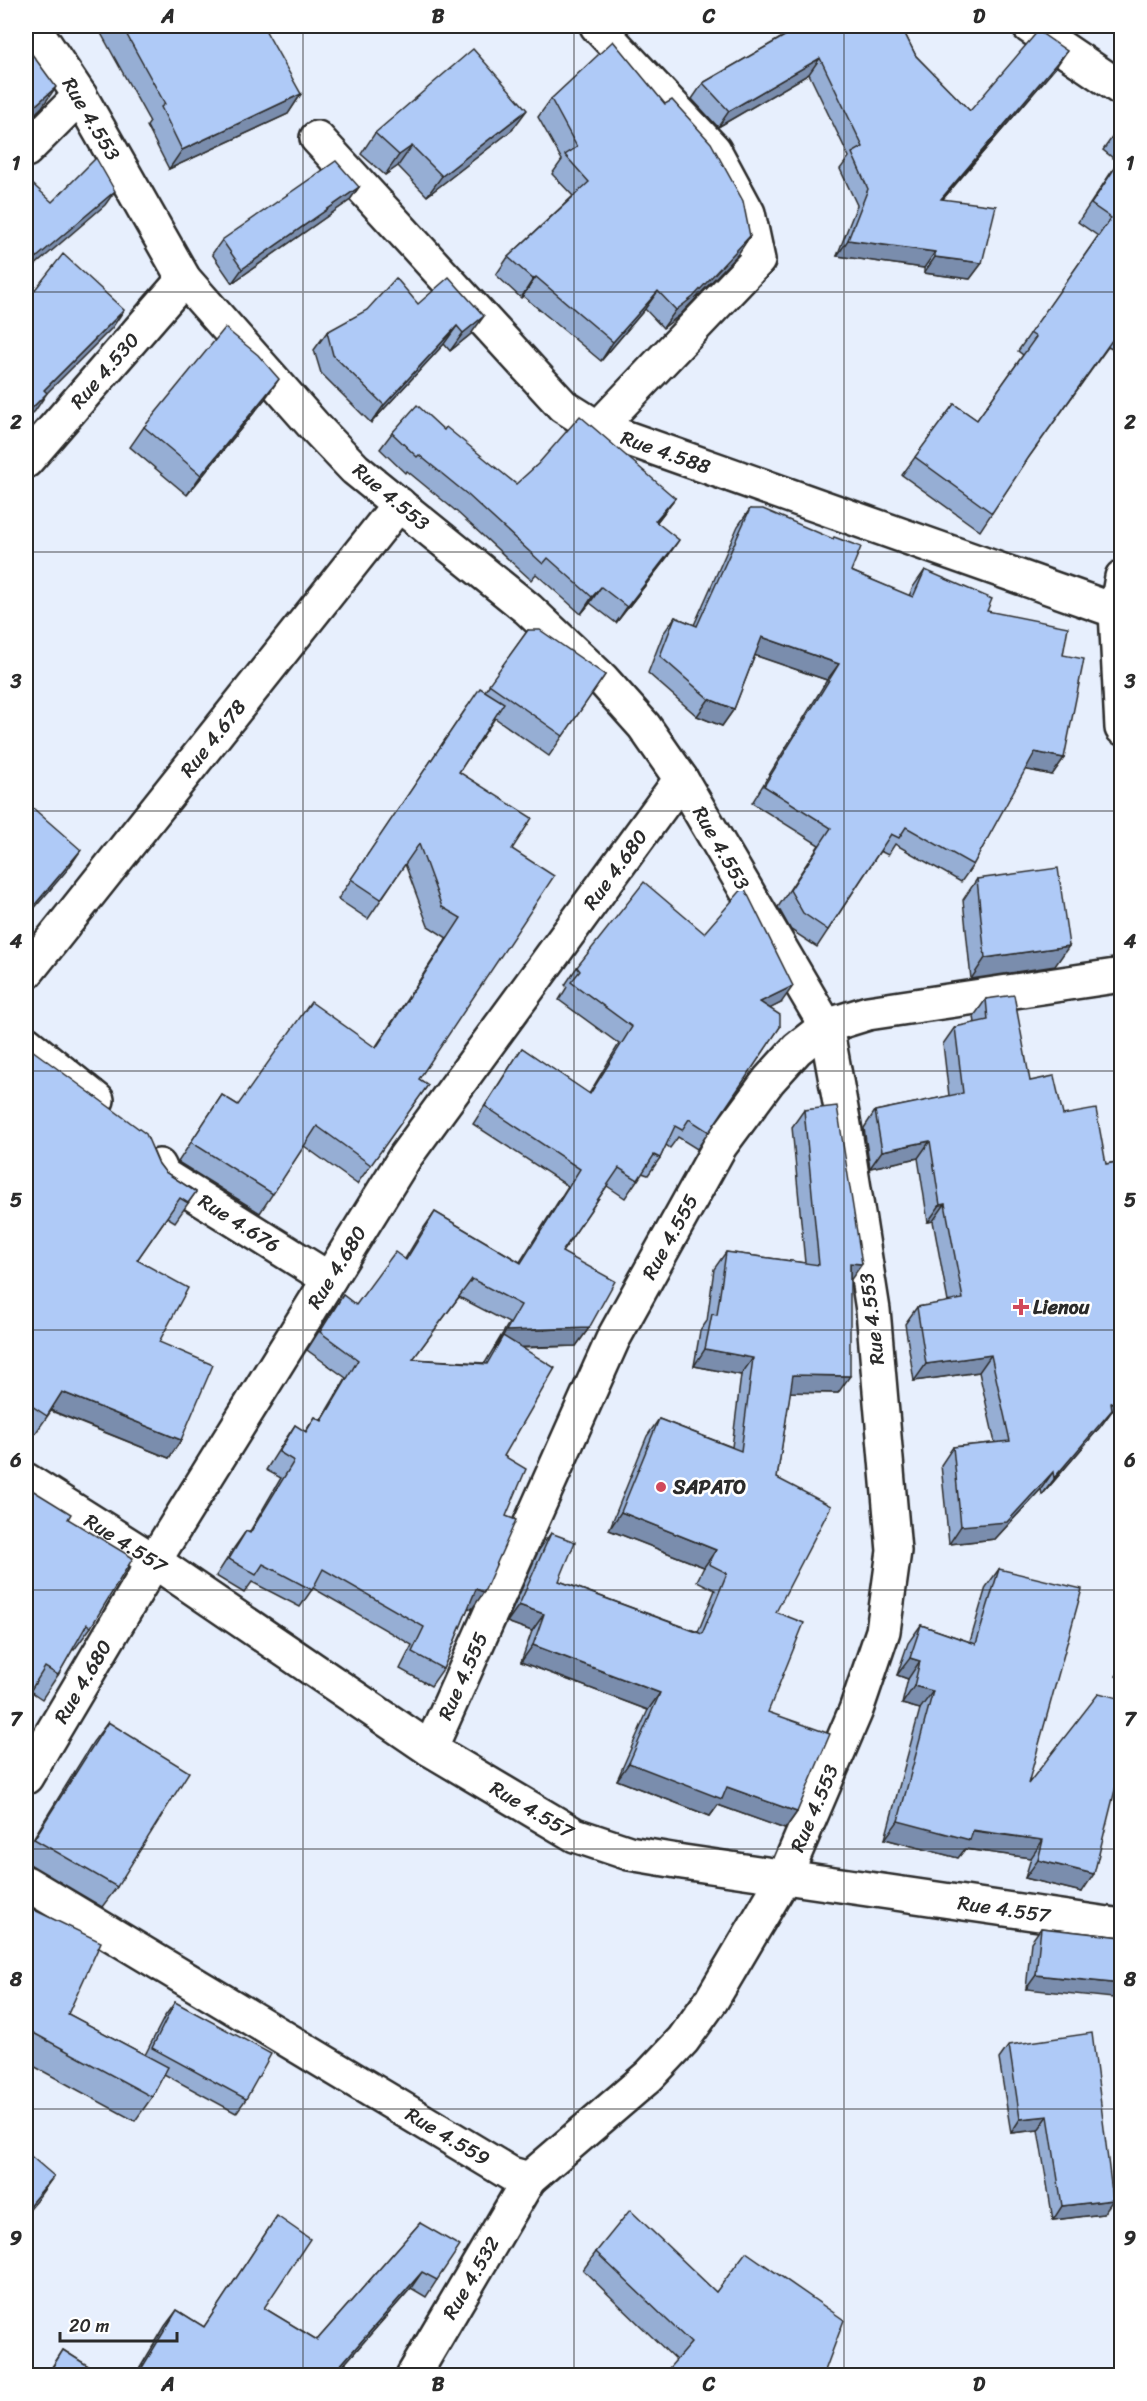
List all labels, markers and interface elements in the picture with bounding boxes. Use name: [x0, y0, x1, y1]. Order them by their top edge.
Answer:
text: A: [160, 0, 175, 34]
text: B: [432, 0, 445, 34]
text: C: [702, 0, 716, 34]
text: D: [973, 0, 986, 34]
street label: Rue 4.553: [52, 70, 130, 168]
text: 1: [12, 146, 21, 181]
text: 1: [1126, 146, 1135, 181]
street label: Rue 4.530: [61, 324, 148, 417]
text: 2: [9, 405, 22, 440]
text: 2: [1123, 405, 1136, 440]
street label: Rue 4.588: [616, 420, 716, 484]
street label: Rue 4.553: [344, 454, 438, 540]
text: 3: [10, 664, 22, 699]
text: 3: [1124, 664, 1136, 699]
street label: Rue 4.678: [170, 691, 255, 785]
street label: Rue 4.553: [683, 799, 759, 897]
street label: Rue 4.680: [574, 821, 657, 917]
text: 4: [9, 924, 23, 959]
text: 4: [1123, 924, 1137, 959]
text: 5: [10, 1183, 22, 1218]
text: 5: [1124, 1183, 1136, 1218]
street label: Rue 4.676: [192, 1184, 287, 1262]
street label: Rue 4.555: [632, 1187, 708, 1286]
street label: Rue 4.680: [297, 1218, 376, 1316]
street label: Rue 4.553: [849, 1271, 895, 1367]
place label: Lienou: [1033, 1290, 1090, 1325]
marker: Lienou: [1014, 1300, 1028, 1314]
text: 6: [9, 1443, 22, 1478]
text: 6: [1123, 1443, 1136, 1478]
place label: SAPATO: [672, 1470, 746, 1505]
marker: SAPATO: [654, 1480, 668, 1494]
street label: Rue 4.557: [77, 1504, 176, 1584]
street label: Rue 4.555: [428, 1626, 498, 1726]
street label: Rue 4.680: [44, 1633, 121, 1730]
text: 7: [10, 1702, 23, 1737]
text: 7: [1124, 1702, 1137, 1737]
street label: Rue 4.553: [780, 1759, 848, 1858]
street label: Rue 4.557: [483, 1771, 582, 1849]
street label: Rue 4.557: [955, 1885, 1054, 1933]
text: 8: [9, 1962, 23, 1997]
text: 8: [1123, 1962, 1137, 1997]
street label: Rue 4.559: [399, 2097, 497, 2175]
text: 9: [10, 2221, 22, 2256]
text: 9: [1124, 2221, 1136, 2256]
street label: Rue 4.532: [433, 2229, 509, 2326]
scale bar: [60, 2305, 177, 2343]
text: 20 m: [69, 2310, 109, 2342]
text: A: [160, 2367, 175, 2401]
text: B: [432, 2367, 445, 2401]
text: C: [702, 2367, 716, 2401]
text: D: [973, 2367, 986, 2401]

